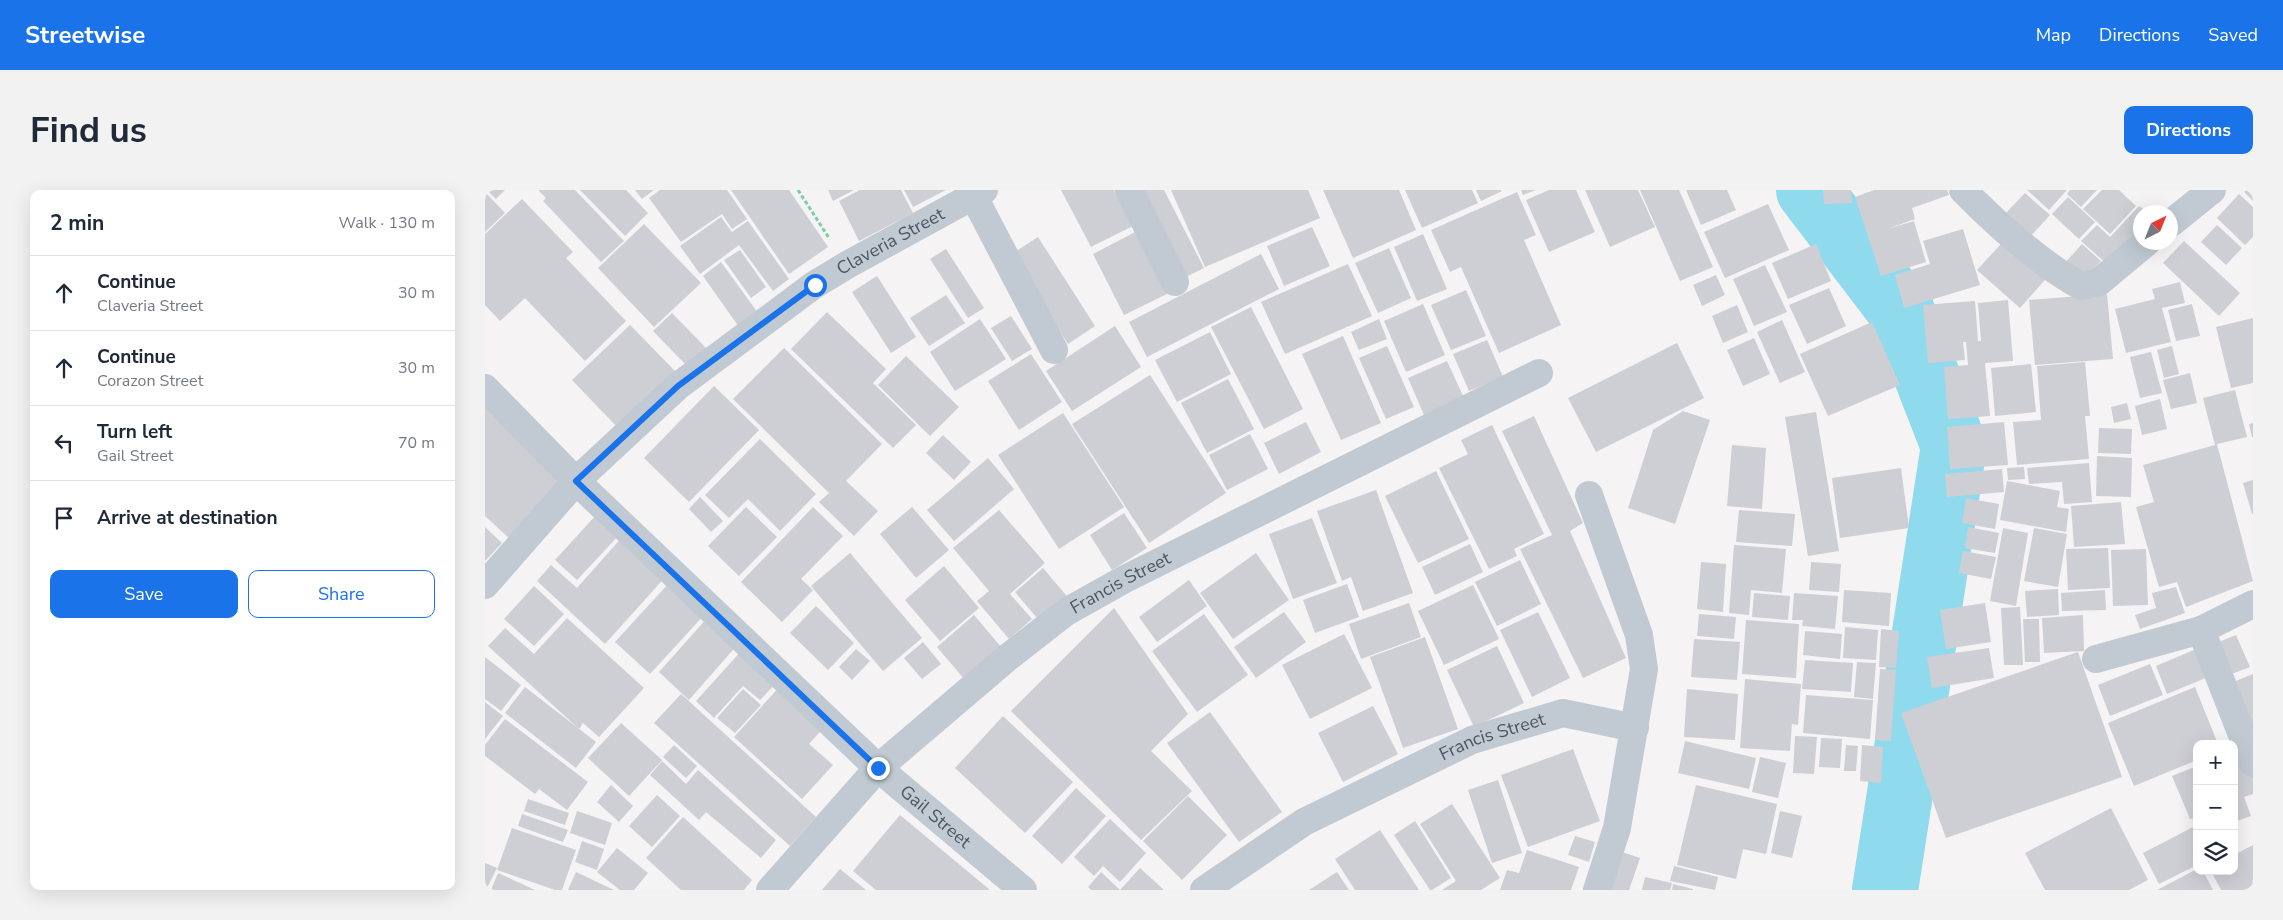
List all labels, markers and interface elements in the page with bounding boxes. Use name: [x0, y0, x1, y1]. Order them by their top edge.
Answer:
text: Streetwise: [25, 19, 145, 51]
text: Map: [2036, 23, 2071, 47]
text: Directions: [2099, 23, 2180, 47]
text: Saved: [2208, 23, 2258, 47]
button: Directions: [2124, 106, 2253, 154]
text: Find us: [30, 107, 147, 154]
street label: Claveria Street: [832, 202, 949, 281]
north arrow: [2133, 205, 2178, 250]
text: 2 min: [50, 209, 104, 237]
text: Walk · 130 m: [339, 212, 435, 234]
text: Continue: [97, 269, 176, 295]
route start: [804, 274, 827, 297]
icon: ahead: [50, 279, 78, 307]
text: 30 m: [398, 282, 435, 304]
text: Claveria Street: [97, 295, 203, 317]
text: Continue: [97, 344, 176, 370]
icon: ahead: [50, 354, 78, 382]
text: 30 m: [398, 357, 435, 379]
text: Corazon Street: [97, 370, 203, 392]
text: Turn left: [97, 419, 172, 445]
icon: left: [50, 429, 78, 457]
text: 70 m: [398, 432, 435, 454]
text: Gail Street: [97, 445, 173, 467]
icon: arrive: [50, 504, 78, 532]
text: Arrive at destination: [97, 505, 278, 531]
street label: Francis Street: [1066, 546, 1175, 619]
button: Save: [50, 570, 238, 618]
button: Share: [248, 570, 435, 618]
street label: Francis Street: [1435, 707, 1549, 766]
map controls: [2193, 740, 2238, 875]
button: +: [2193, 740, 2238, 785]
route end: [867, 757, 890, 780]
street label: Gail Street: [895, 780, 977, 854]
button: −: [2193, 785, 2238, 830]
button: layers: [2193, 830, 2238, 875]

